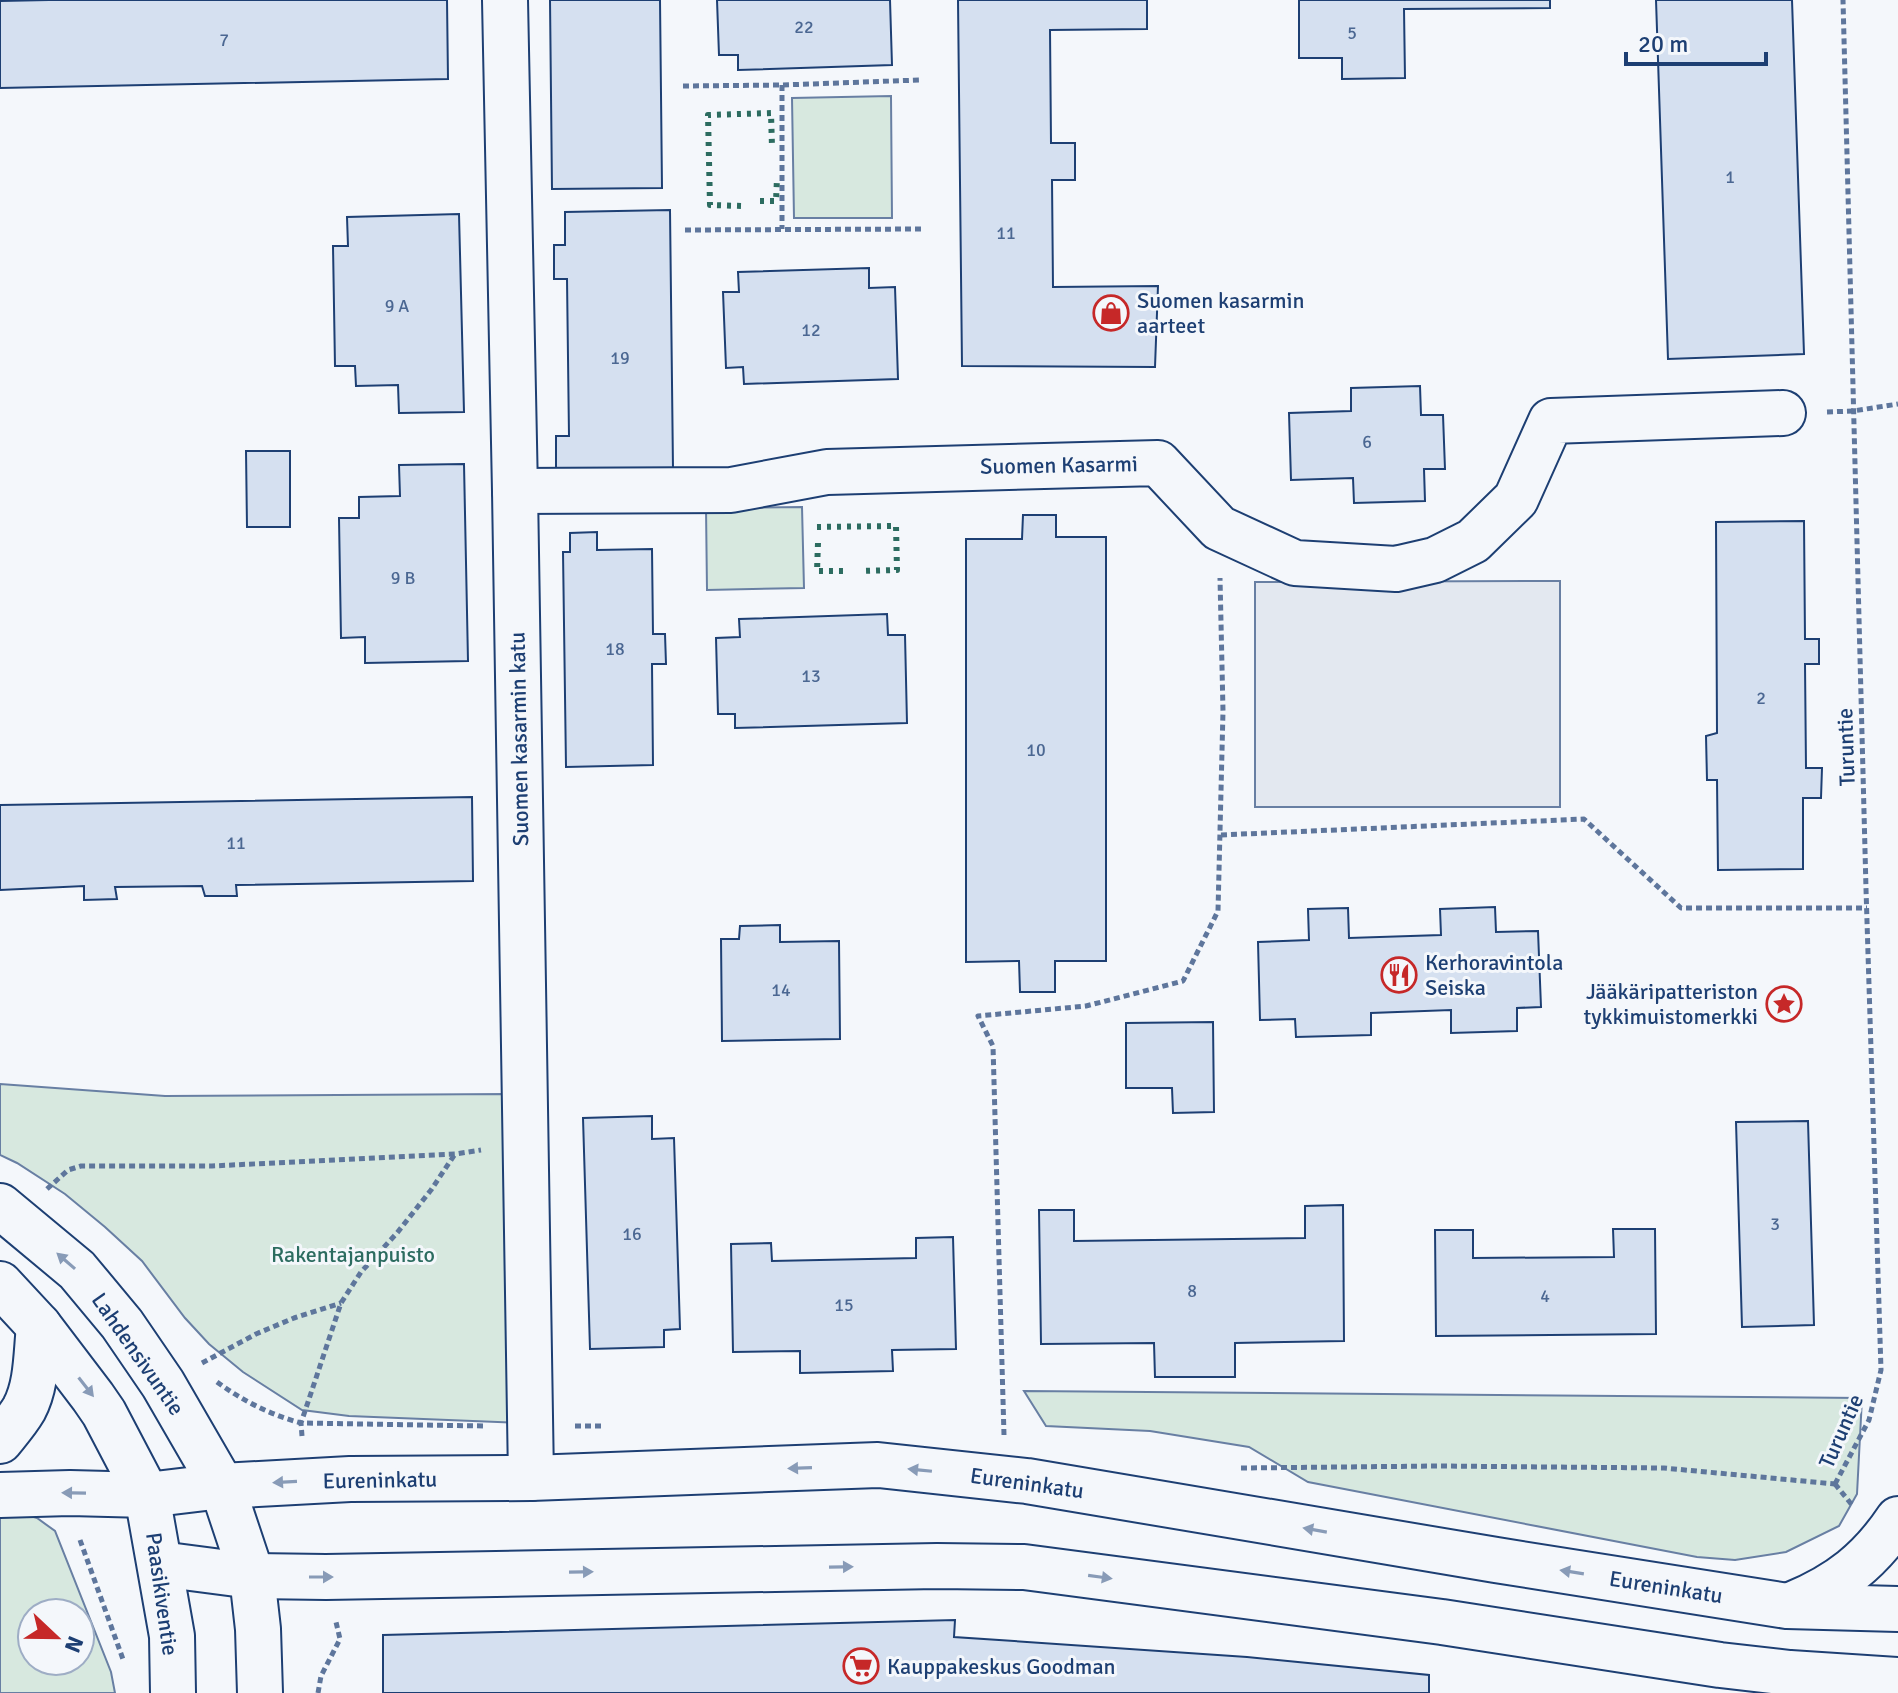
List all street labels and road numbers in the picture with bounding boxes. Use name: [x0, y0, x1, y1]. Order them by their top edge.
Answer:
street label: Suomen Kasarmi: [980, 450, 1138, 480]
street label: Suomen kasarmin katu: [504, 632, 534, 846]
street label: Turuntie: [1831, 708, 1861, 786]
street label: Lahdensivuntie: [86, 1288, 190, 1420]
street label: Turuntie: [1813, 1390, 1869, 1472]
street label: Eureninkatu: [968, 1462, 1086, 1504]
street label: Eureninkatu: [322, 1466, 438, 1494]
street label: Paasikiventie: [140, 1531, 184, 1657]
street label: Eureninkatu: [1607, 1565, 1725, 1609]

